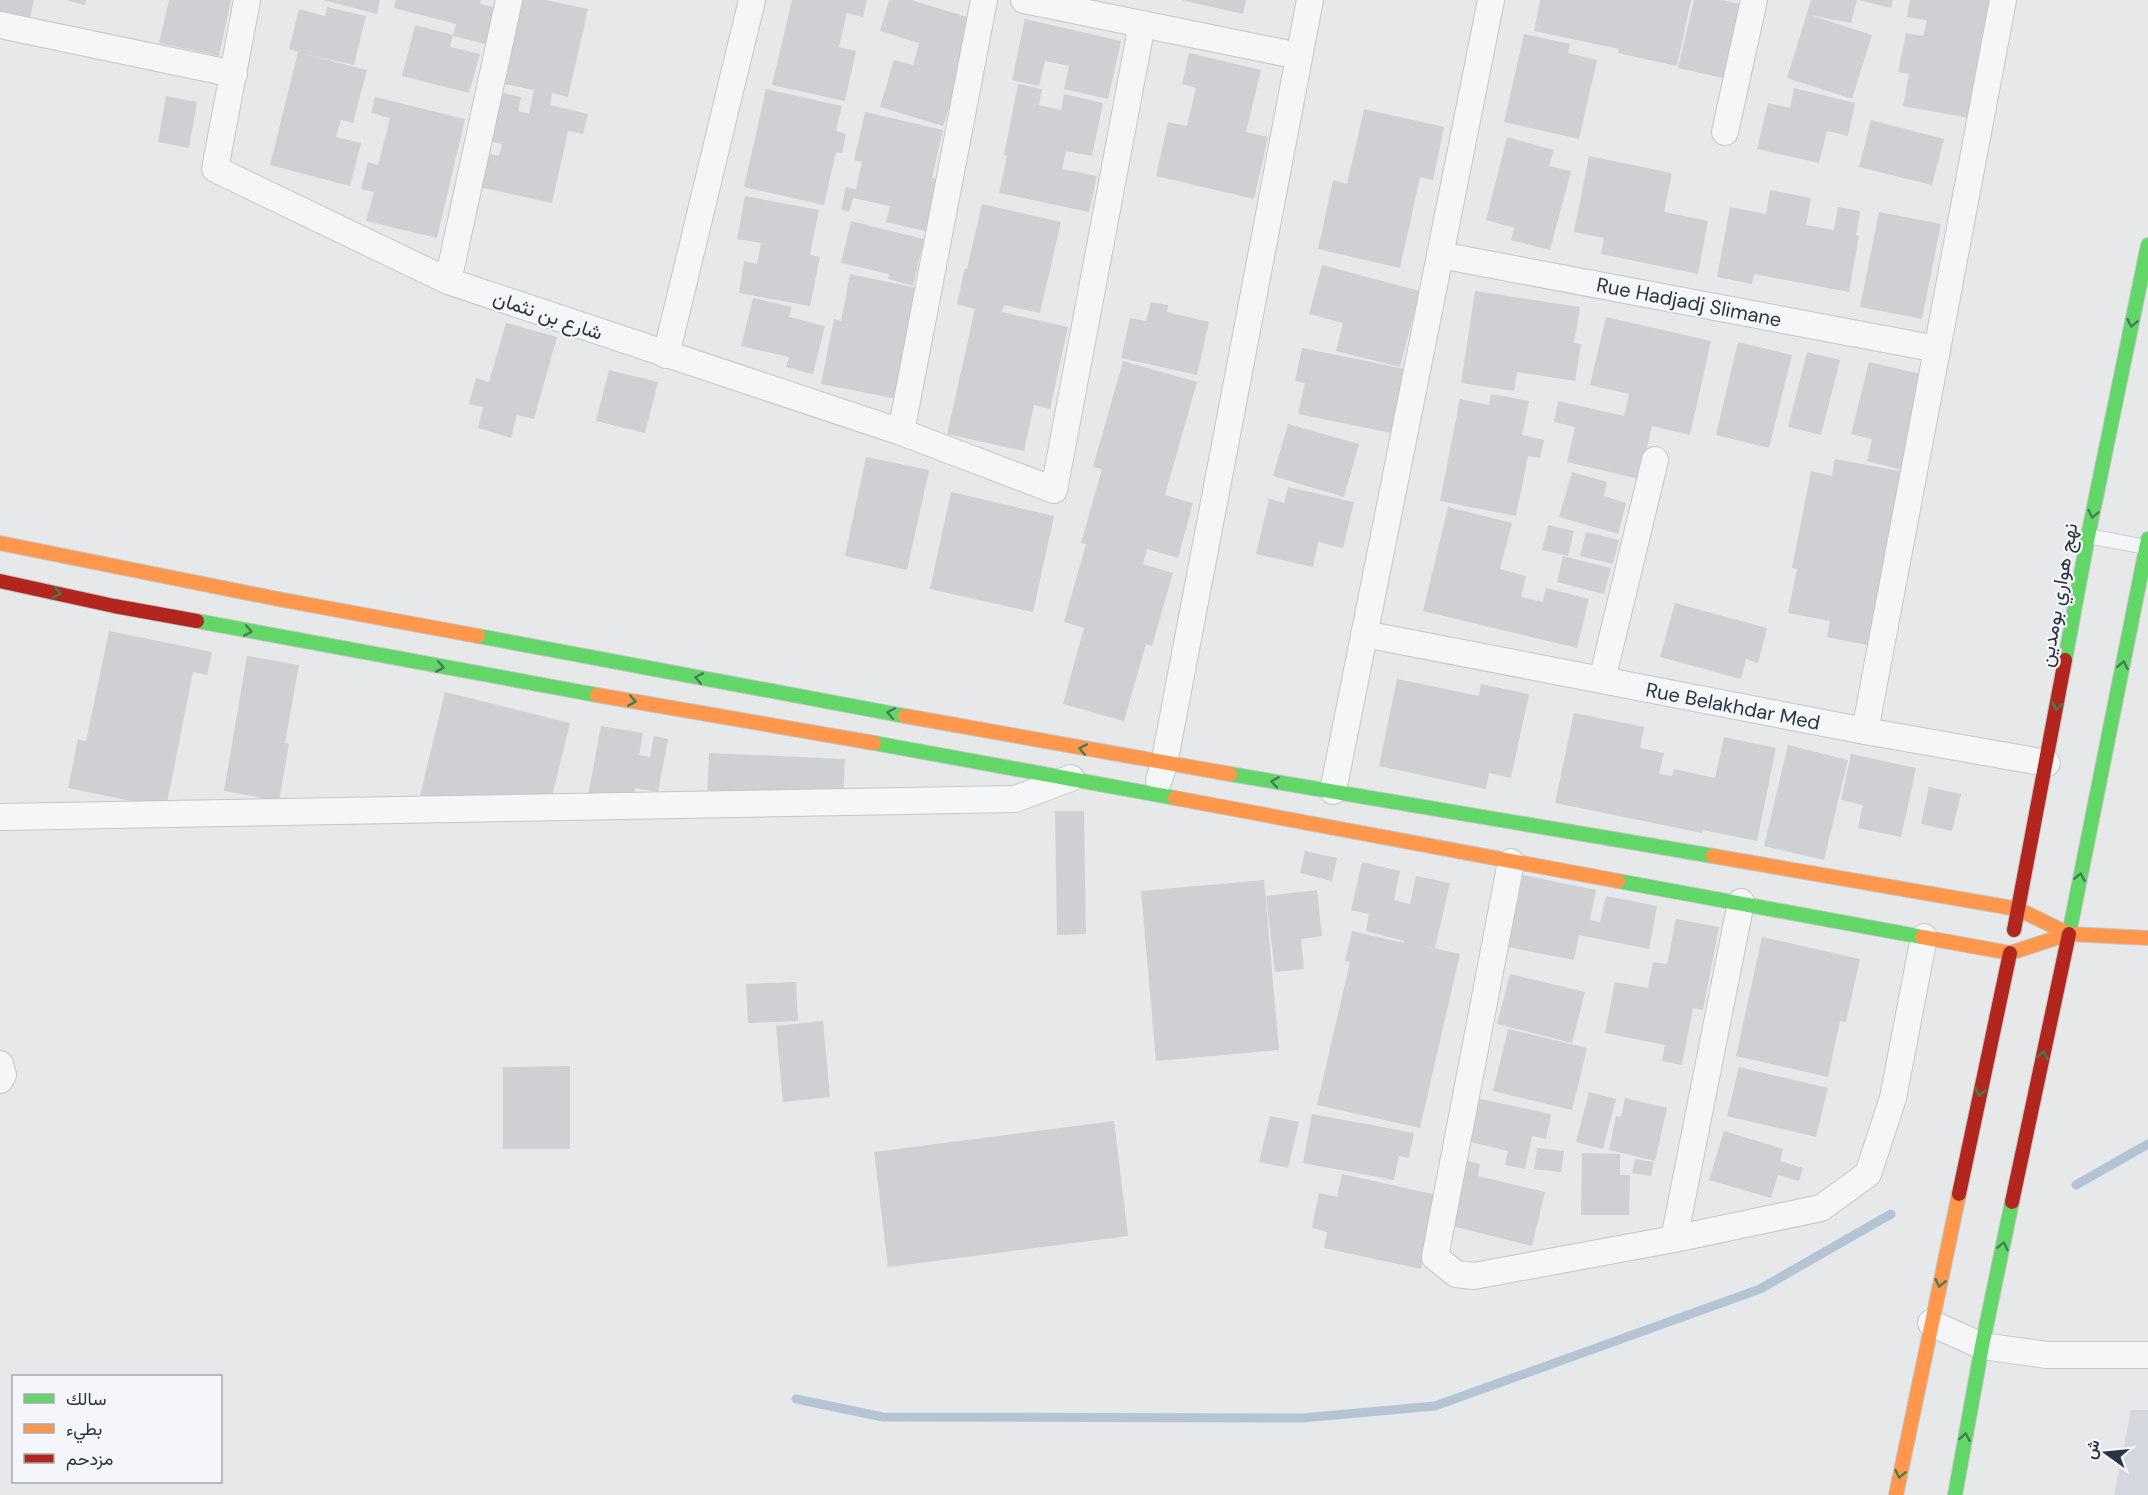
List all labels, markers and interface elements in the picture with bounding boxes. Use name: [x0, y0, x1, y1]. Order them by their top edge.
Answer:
street label: Rue Hadjadj Slimane: [1594, 271, 1784, 333]
street label: شارع بن نثمان: [489, 284, 606, 347]
one-way arrow: [2126, 318, 2139, 328]
one-way arrow: [2087, 509, 2100, 519]
street label: نهج هواري بومدين: [2033, 521, 2087, 670]
one-way arrow: [52, 586, 62, 599]
one-way arrow: [243, 624, 253, 637]
one-way arrow: [435, 660, 445, 673]
one-way arrow: [2116, 661, 2129, 671]
one-way arrow: [695, 672, 705, 685]
street label: Rue Belakhdar Med: [1644, 676, 1822, 736]
one-way arrow: [627, 694, 637, 707]
one-way arrow: [2052, 701, 2064, 711]
one-way arrow: [886, 707, 896, 720]
one-way arrow: [1078, 743, 1088, 756]
one-way arrow: [1270, 776, 1280, 788]
one-way arrow: [2073, 872, 2086, 882]
one-way arrow: [2036, 1051, 2049, 1061]
one-way arrow: [1974, 1087, 1987, 1097]
one-way arrow: [1996, 1241, 2009, 1251]
one-way arrow: [1934, 1278, 1947, 1288]
legend: [12, 1375, 222, 1483]
text: سالك: [66, 1387, 106, 1411]
text: بطيء: [66, 1417, 102, 1444]
north arrow: [2076, 1423, 2136, 1483]
one-way arrow: [1958, 1433, 1971, 1443]
text: ش: [2079, 1437, 2105, 1461]
text: مزدحم: [66, 1447, 113, 1471]
one-way arrow: [1894, 1469, 1907, 1479]

